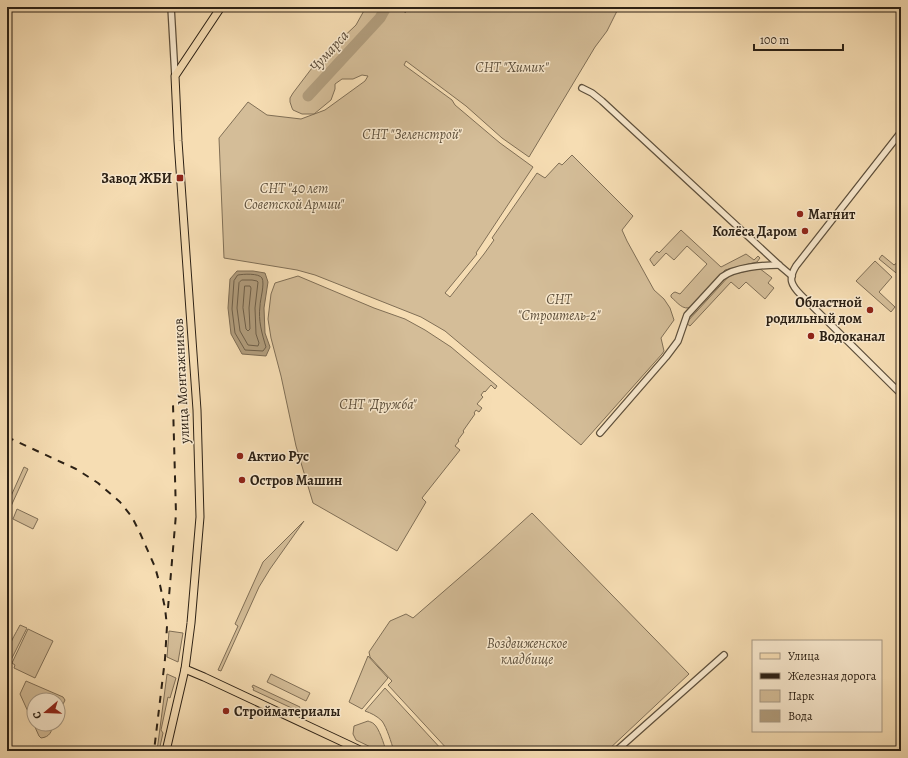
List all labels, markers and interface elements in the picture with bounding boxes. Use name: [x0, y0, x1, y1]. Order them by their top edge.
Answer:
water label: Чумарса: [305, 26, 353, 76]
scale bar: [754, 26, 843, 52]
text: 100 m: [760, 32, 789, 48]
park label: СНТ "Химик": [475, 58, 550, 77]
park label: СНТ "Зеленстрой": [362, 125, 462, 144]
place label: Завод ЖБИ: [101, 169, 172, 188]
marker: Завод ЖБИ: [175, 173, 185, 183]
park label: СНТ "40 лет Советской Армии": [244, 179, 345, 214]
place label: Магнит: [808, 205, 856, 224]
marker: Магнит: [795, 209, 805, 219]
place label: Колёса Даром: [712, 222, 798, 241]
marker: Колёса Даром: [800, 226, 810, 236]
park label: СНТ "Строитель-2": [517, 290, 601, 325]
place label: Областной родильный дом: [766, 293, 863, 328]
marker: Областной родильный дом: [865, 305, 875, 315]
street label: улица Монтажников: [169, 317, 194, 445]
place label: Водоканал: [819, 327, 885, 346]
marker: Водоканал: [806, 331, 816, 341]
park label: СНТ "Дружба": [339, 395, 418, 414]
place label: Актио Рус: [247, 447, 309, 466]
marker: Актио Рус: [235, 451, 245, 461]
place label: Остров Машин: [250, 471, 342, 490]
marker: Остров Машин: [237, 475, 247, 485]
park label: Воздвиженское кладбище: [487, 634, 567, 669]
legend: [752, 640, 882, 732]
text: Улица: [788, 648, 820, 664]
text: Железная дорога: [788, 668, 877, 684]
text: Парк: [788, 688, 814, 704]
north arrow: [26, 692, 66, 732]
place label: Стройматериалы: [234, 702, 340, 721]
marker: Стройматериалы: [221, 706, 231, 716]
text: Вода: [788, 708, 813, 724]
text: С: [29, 709, 45, 721]

